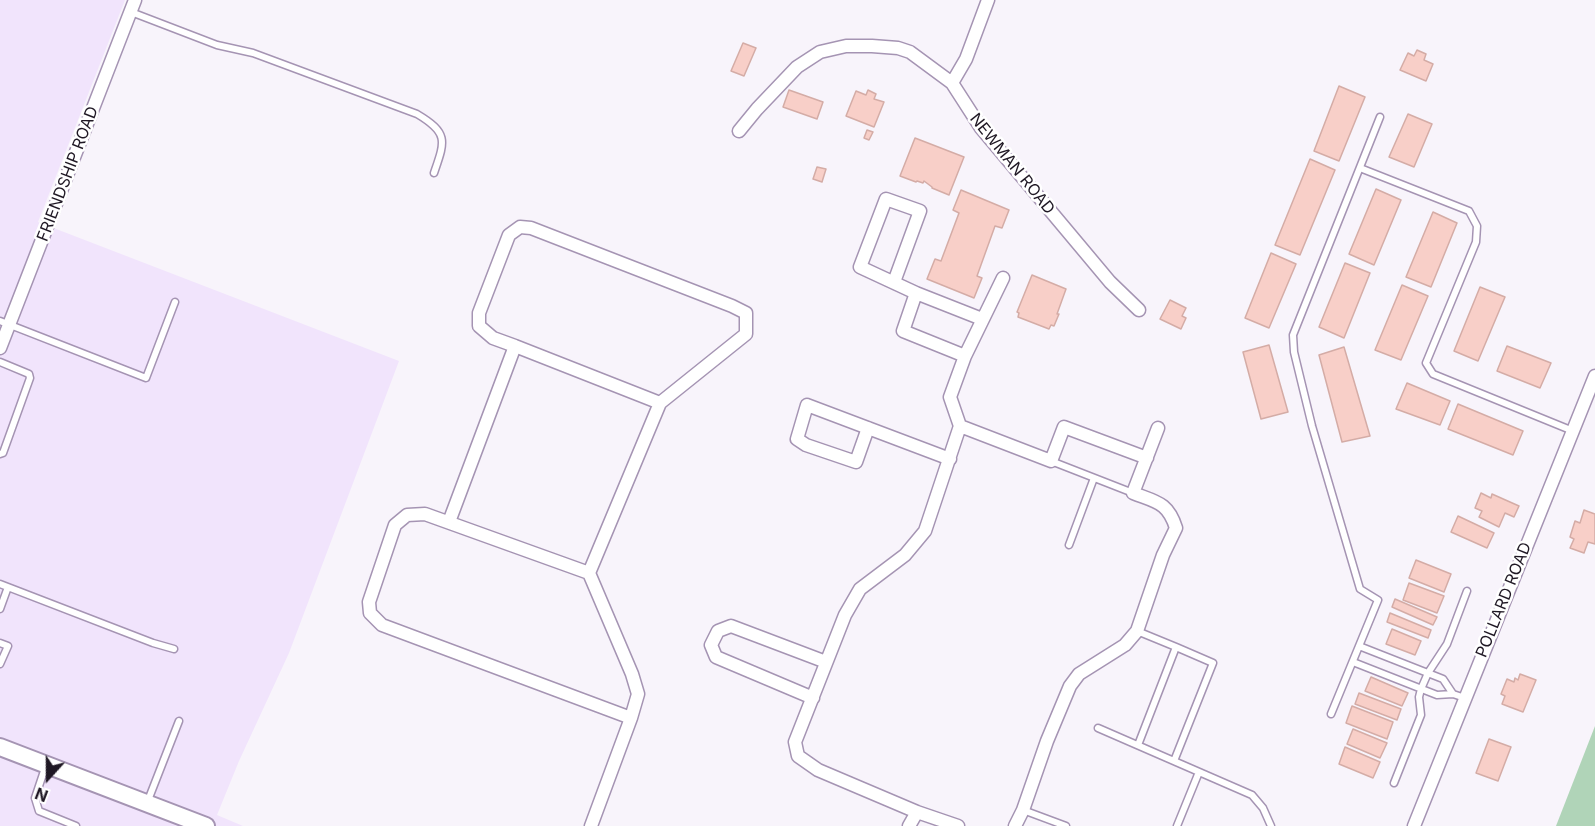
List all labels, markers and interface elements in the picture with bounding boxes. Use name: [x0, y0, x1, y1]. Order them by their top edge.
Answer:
street label: FRIENDSHIP ROAD: [33, 104, 103, 244]
street label: NEWMAN ROAD: [966, 110, 1058, 218]
street label: POLLARD ROAD: [1472, 540, 1536, 660]
north arrow: [18, 748, 78, 808]
text: N: [32, 783, 51, 806]

